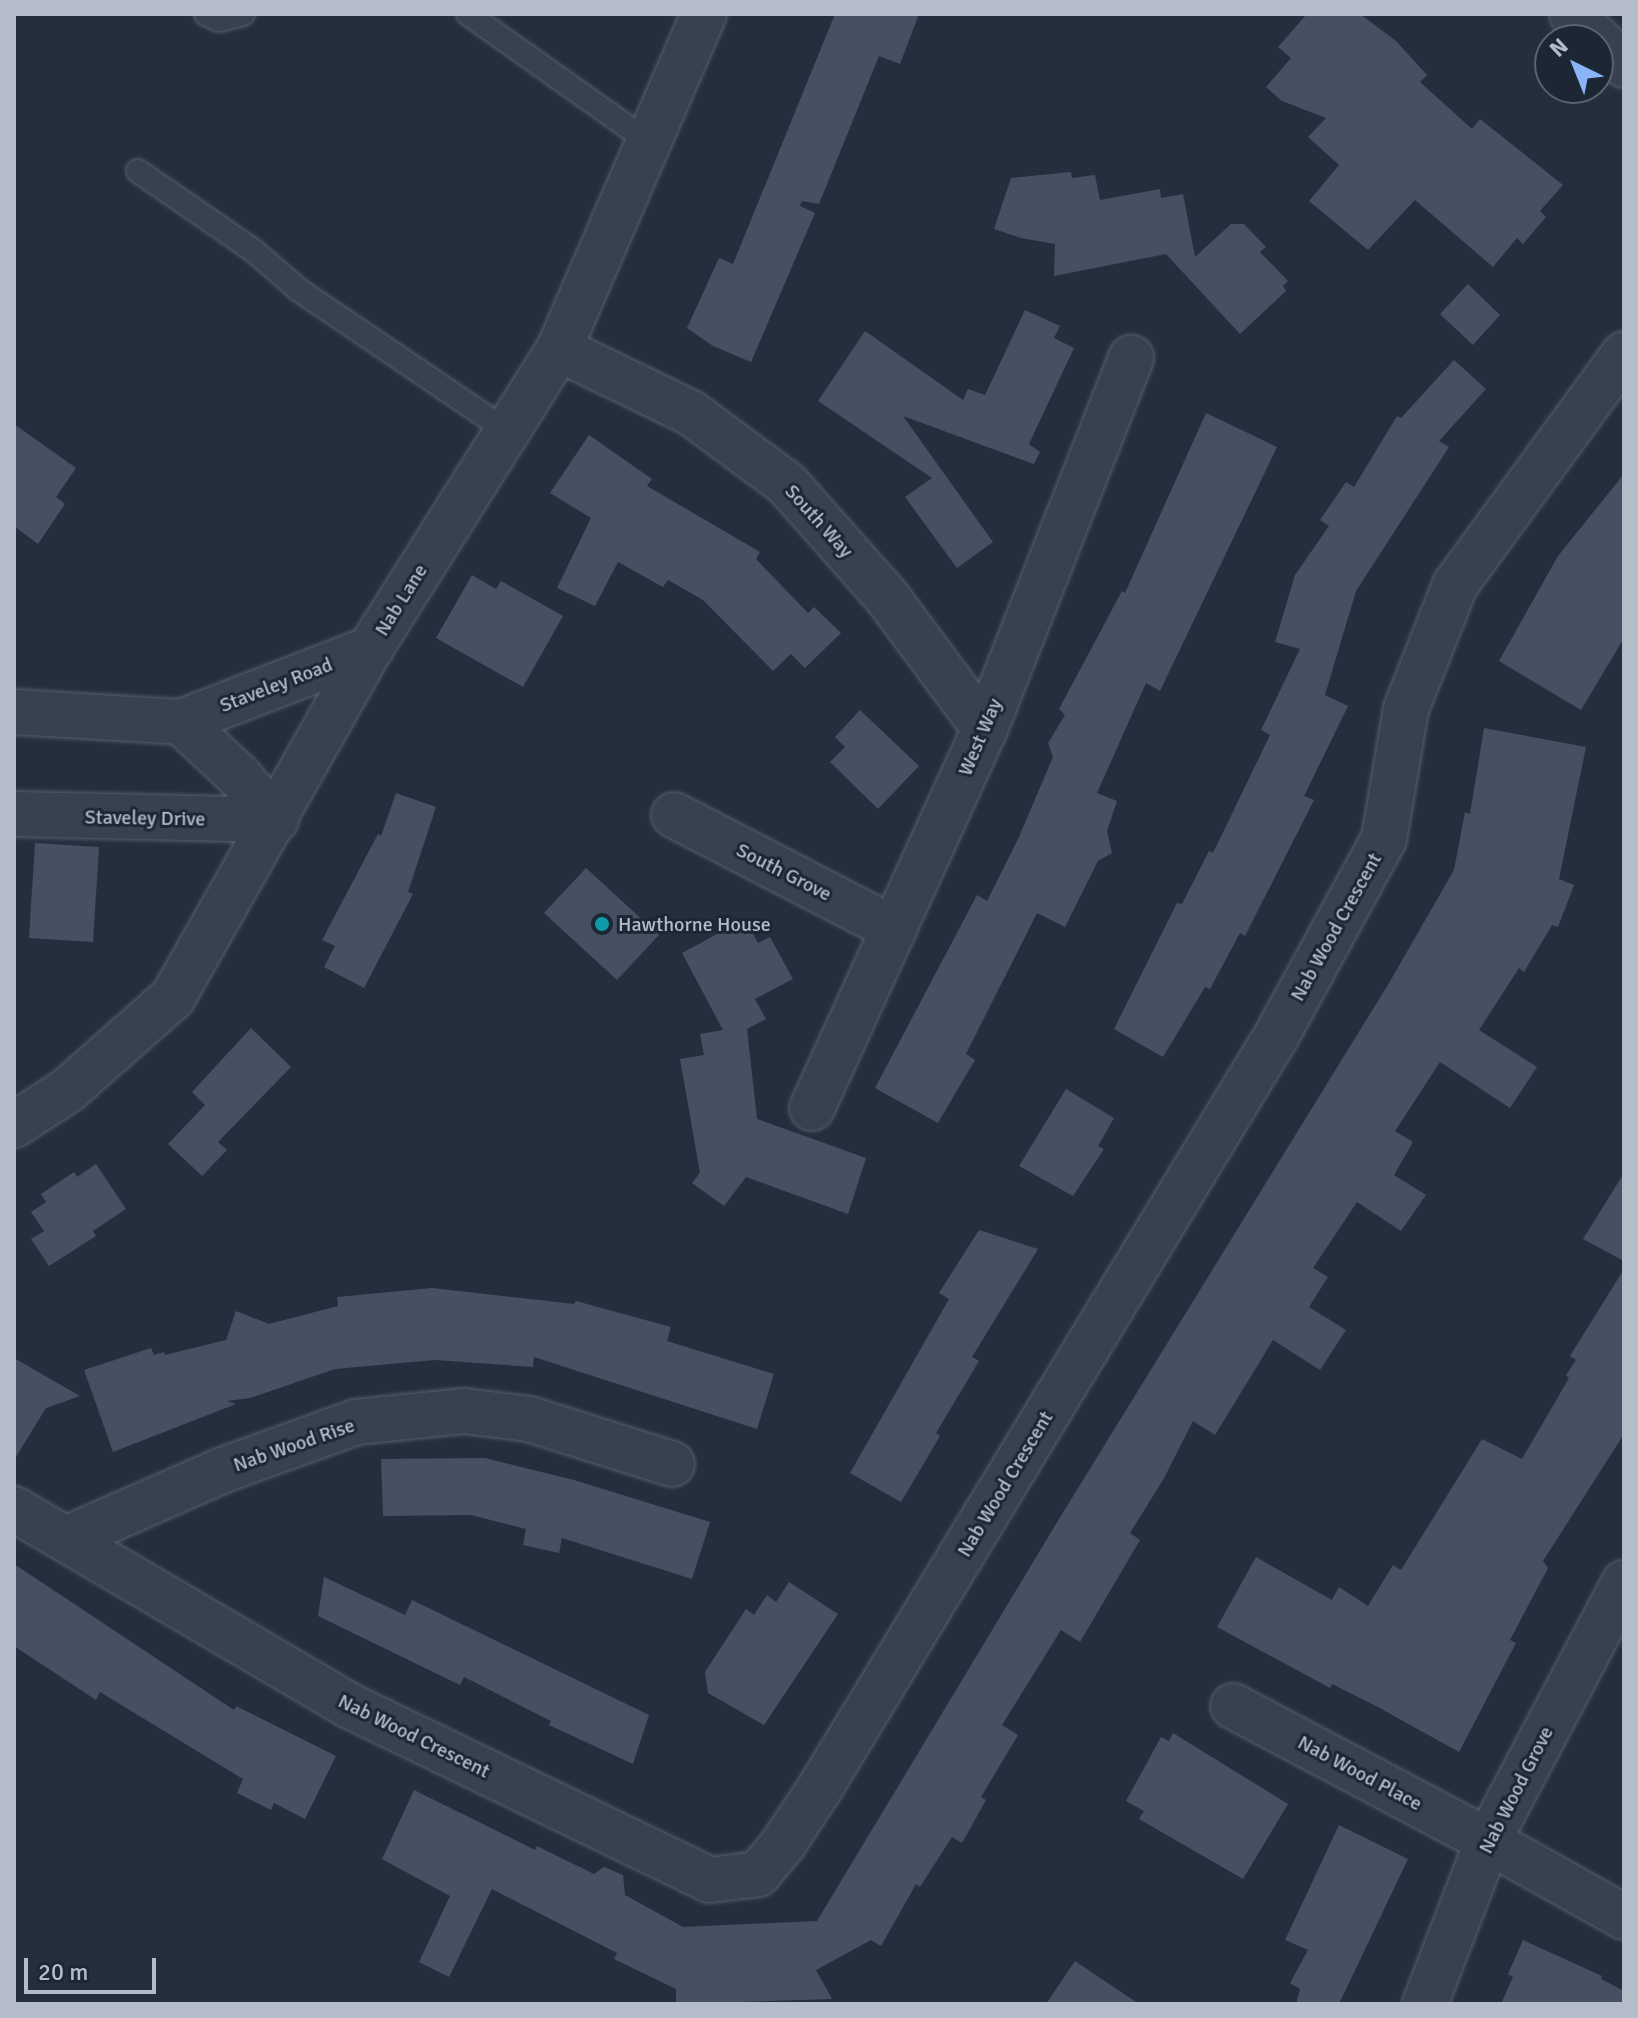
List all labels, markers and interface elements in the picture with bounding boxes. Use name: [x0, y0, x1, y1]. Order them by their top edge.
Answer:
north arrow: [1534, 24, 1614, 104]
text: N: [1544, 32, 1573, 63]
street label: South Way: [780, 479, 858, 563]
street label: Nab Lane: [370, 560, 432, 640]
street label: Staveley Road: [216, 653, 336, 717]
street label: West Way: [953, 695, 1007, 779]
street label: Staveley Drive: [84, 805, 206, 831]
street label: South Grove: [732, 838, 836, 906]
street label: Nab Wood Crescent: [1285, 849, 1387, 1005]
place label: Hawthorne House: [618, 912, 771, 936]
marker: Hawthorne House: [593, 915, 611, 933]
street label: Nab Wood Crescent: [952, 1407, 1058, 1561]
street label: Nab Wood Rise: [230, 1413, 358, 1477]
street label: Nab Wood Crescent: [334, 1689, 494, 1783]
street label: Nab Wood Grove: [1474, 1722, 1558, 1858]
street label: Nab Wood Place: [1294, 1730, 1426, 1816]
scale bar: [28, 1942, 160, 1992]
text: 20 m: [38, 1957, 88, 1987]

